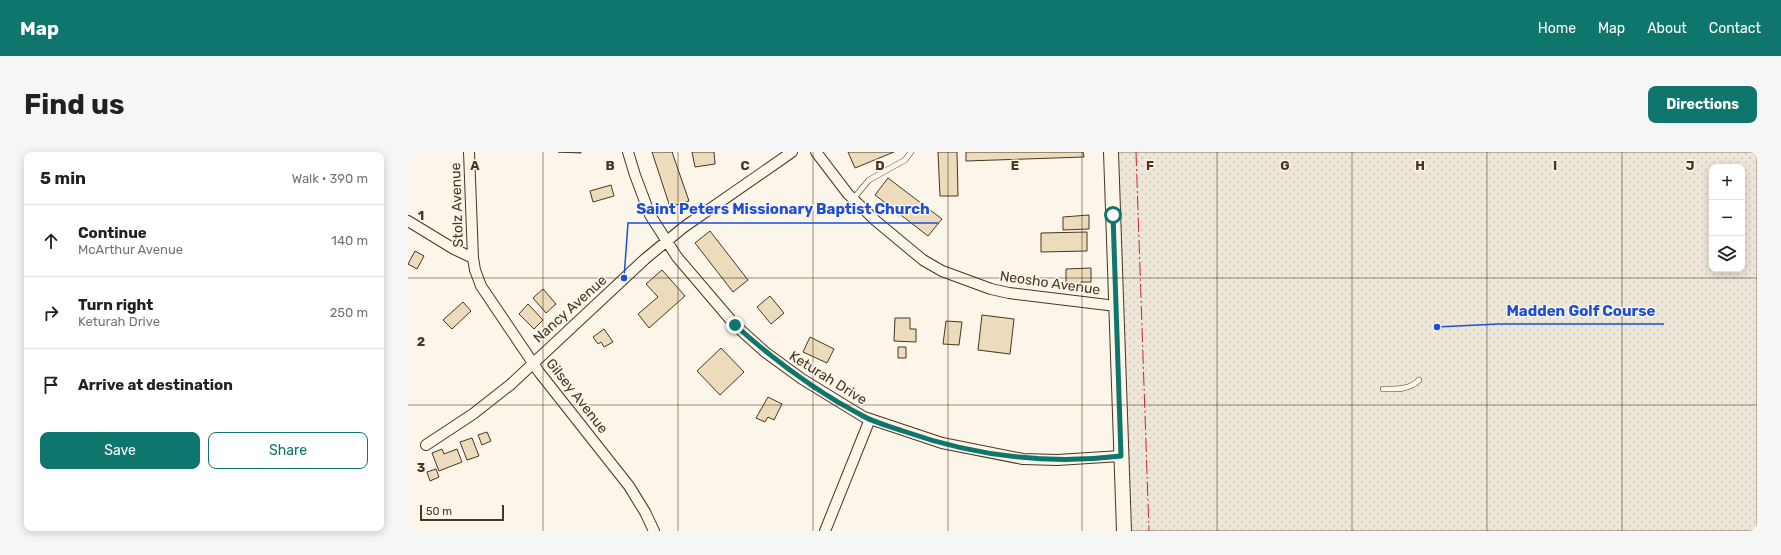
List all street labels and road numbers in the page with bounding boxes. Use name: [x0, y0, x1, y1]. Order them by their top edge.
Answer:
street label: Stolz Avenue: [447, 162, 467, 248]
street label: Neosho Avenue: [999, 268, 1102, 298]
street label: Nancy Avenue: [530, 271, 610, 346]
street label: Keturah Drive: [786, 347, 870, 409]
street label: Gilsey Avenue: [542, 355, 612, 437]

